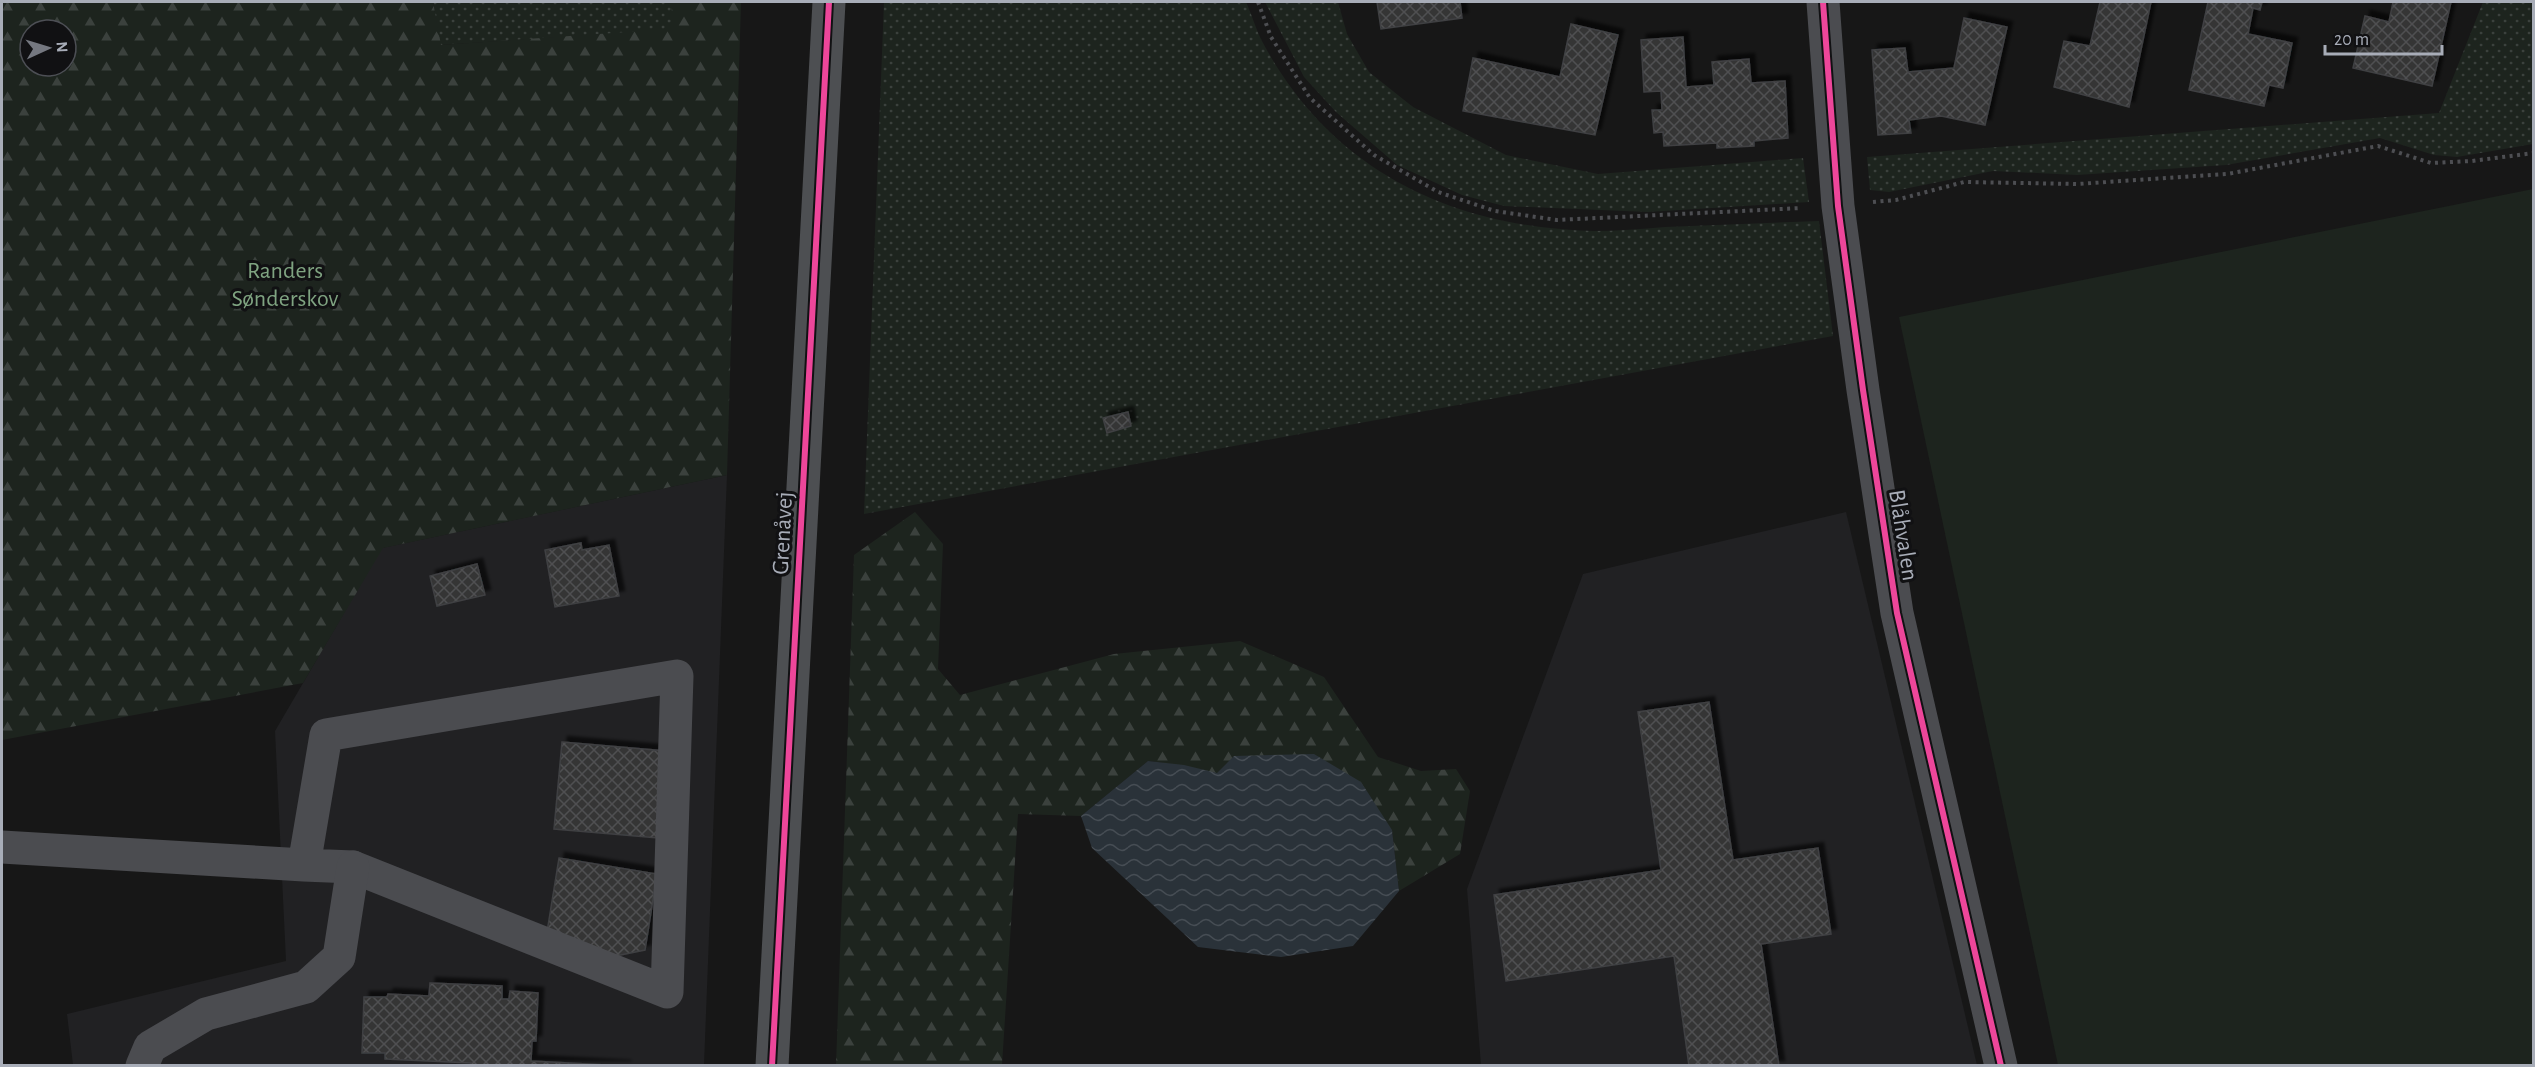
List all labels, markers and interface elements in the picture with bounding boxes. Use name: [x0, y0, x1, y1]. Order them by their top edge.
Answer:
north arrow: [18, 18, 78, 78]
scale bar: [2325, 18, 2442, 56]
text: 20 m: [2334, 31, 2369, 49]
text: N: [54, 41, 70, 53]
park label: Randers Sønderskov: [231, 259, 339, 311]
street label: Blåhvalen: [1884, 488, 1922, 583]
street label: Grenåvej: [769, 491, 797, 575]

